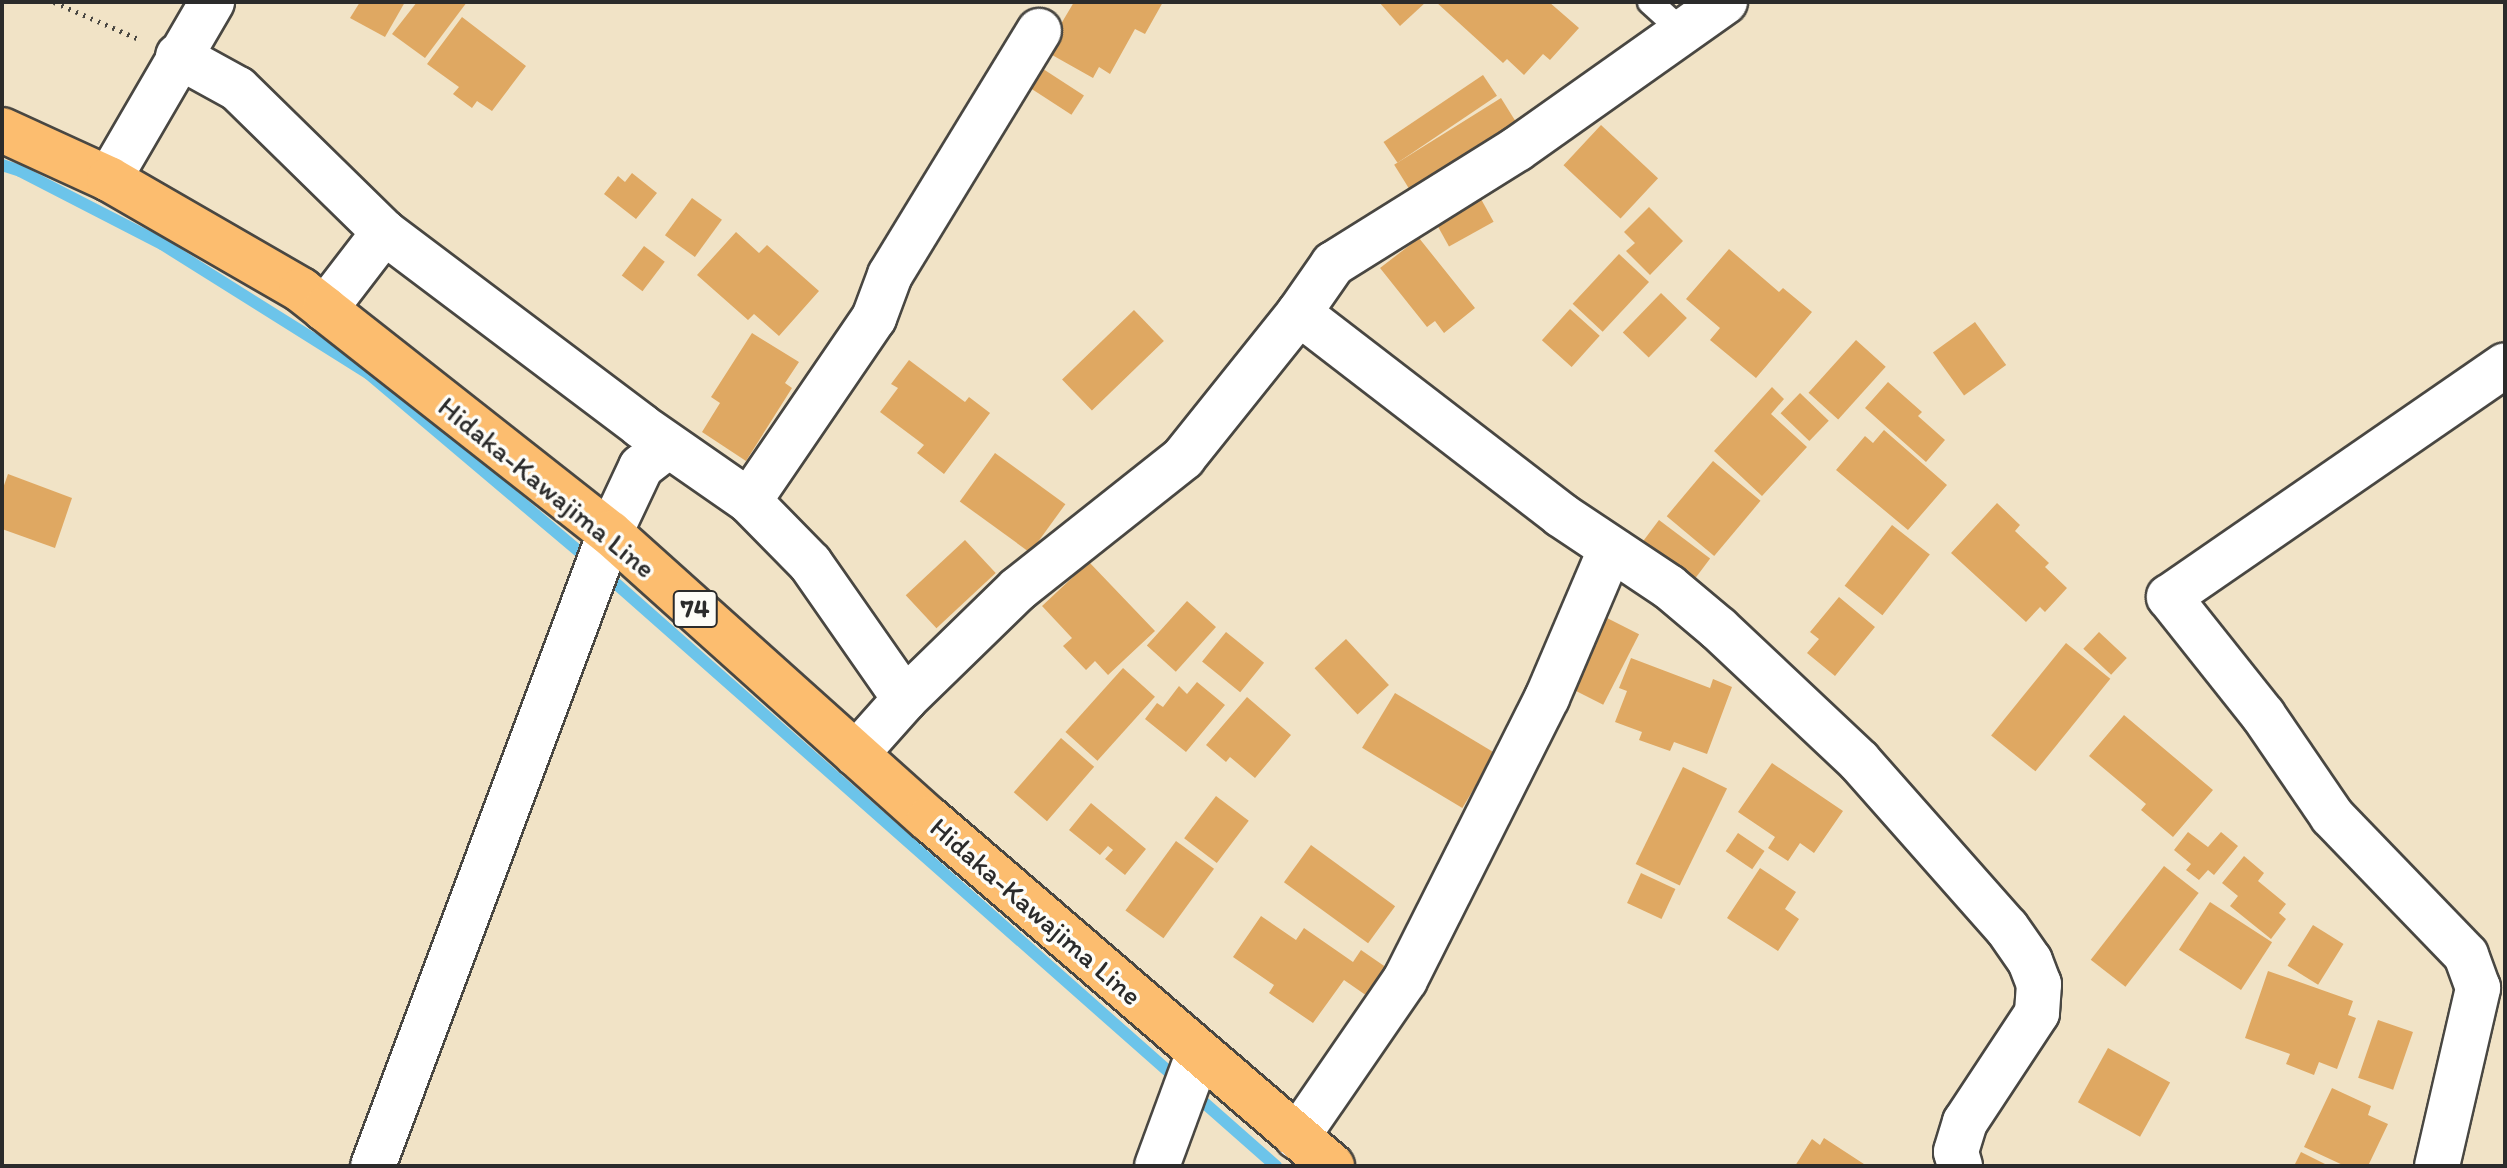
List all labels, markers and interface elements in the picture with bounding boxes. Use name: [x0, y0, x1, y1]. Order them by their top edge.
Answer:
street label: Hidaka-Kawajima Line: [432, 389, 662, 585]
road number: 74: [671, 587, 719, 631]
street label: Hidaka-Kawajima Line: [923, 810, 1149, 1012]

